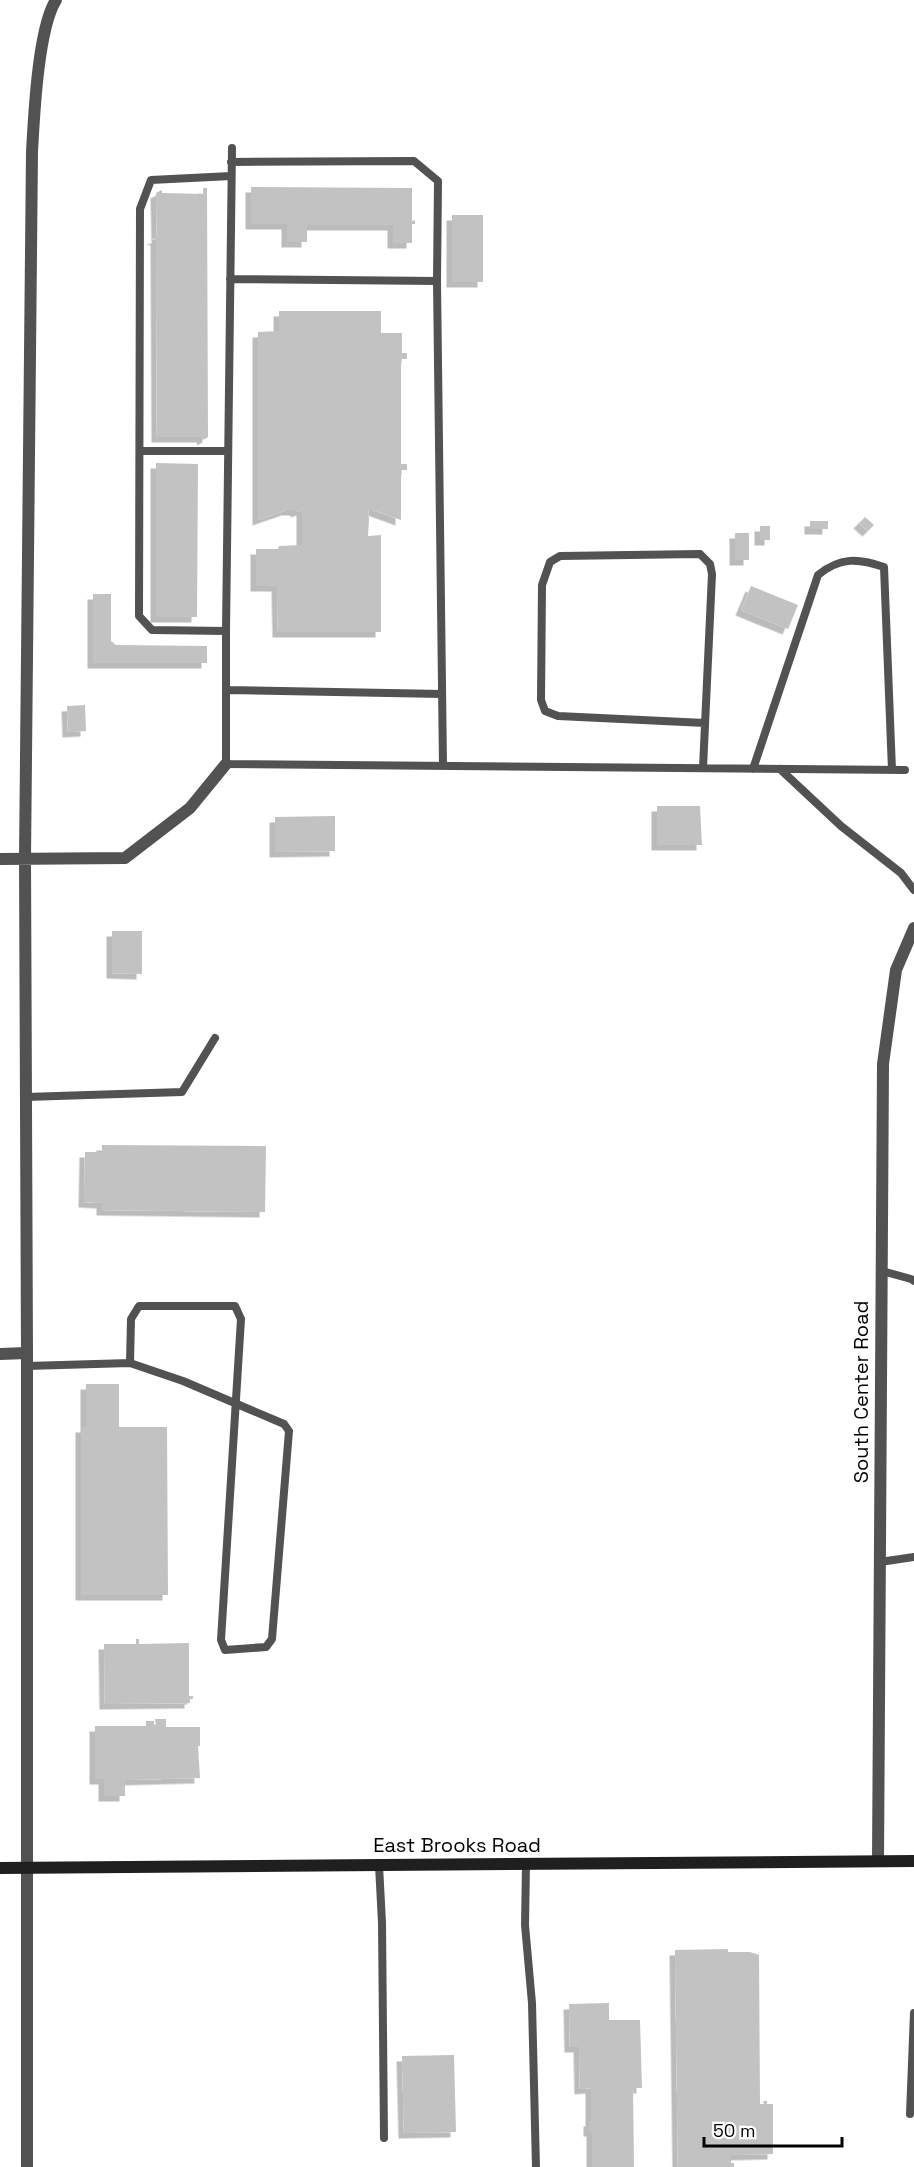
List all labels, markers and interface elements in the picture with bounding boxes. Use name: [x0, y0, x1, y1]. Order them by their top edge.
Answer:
street label: South Center Road: [848, 1301, 874, 1483]
street label: East Brooks Road: [373, 1832, 541, 1858]
scale bar: [704, 2110, 842, 2148]
text: 50 m: [713, 2119, 755, 2142]

